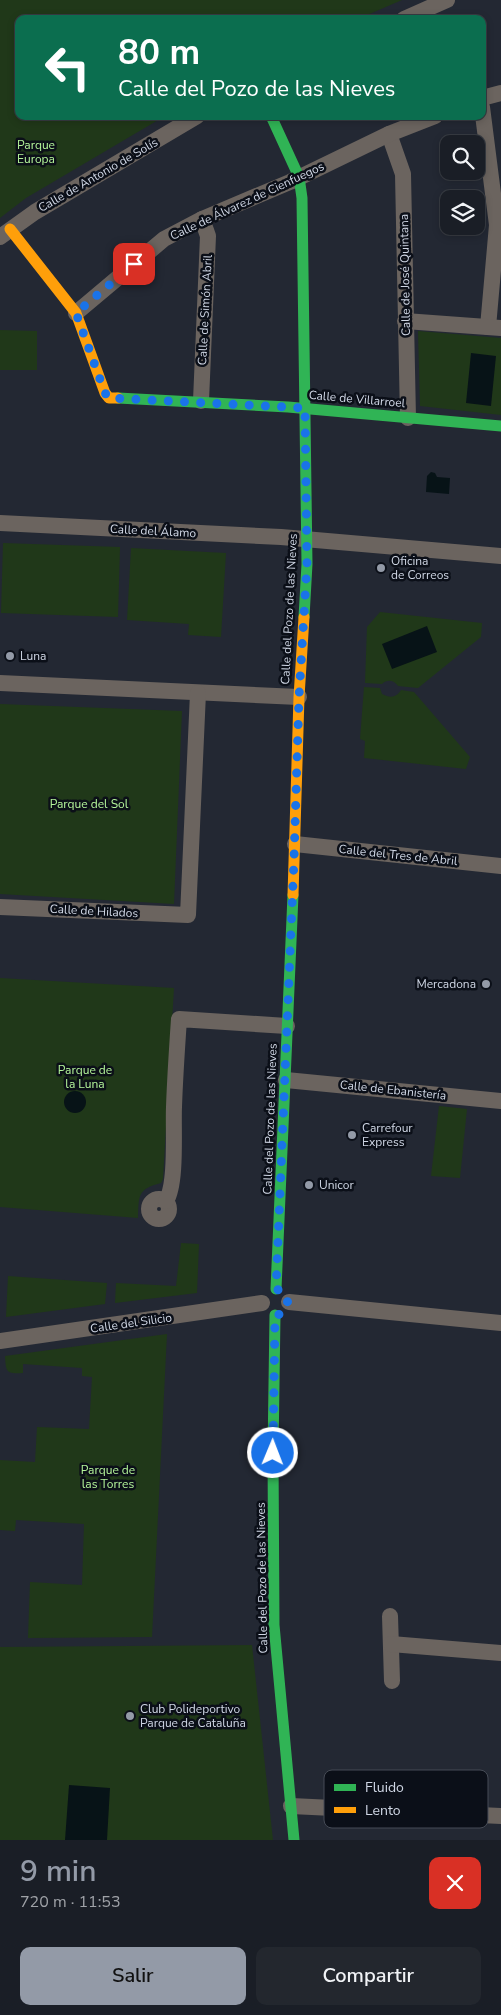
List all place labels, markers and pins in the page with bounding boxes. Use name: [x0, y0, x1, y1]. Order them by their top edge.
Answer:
pin: [113, 243, 155, 285]
place label: Oficina de Correos: [391, 553, 449, 583]
marker: Oficina de Correos: [375, 562, 387, 574]
place label: Luna: [20, 648, 46, 664]
marker: Luna: [4, 650, 16, 662]
place label: Mercadona: [416, 976, 476, 992]
marker: Mercadona: [480, 978, 492, 990]
place label: Carrefour Express: [362, 1120, 413, 1150]
marker: Carrefour Express: [346, 1129, 358, 1141]
place label: Unicor: [319, 1177, 354, 1193]
marker: Unicor: [303, 1179, 315, 1191]
place label: Club Polideportivo Parque de Cataluña: [140, 1701, 246, 1731]
marker: Club Polideportivo Parque de Cataluña: [124, 1710, 136, 1722]

